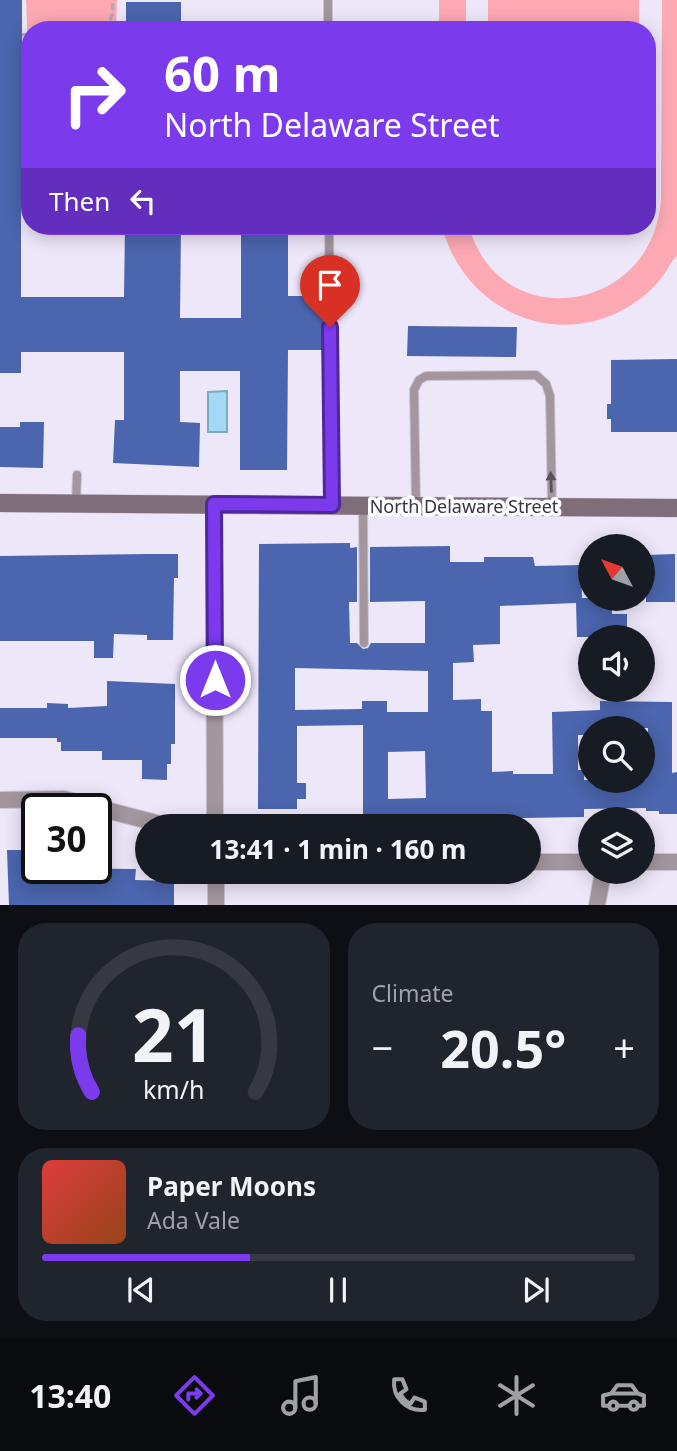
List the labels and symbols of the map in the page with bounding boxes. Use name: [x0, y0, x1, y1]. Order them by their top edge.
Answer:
pin: [300, 255, 360, 327]
one-way arrow: [546, 471, 557, 493]
street label: North Delaware Street: [370, 494, 559, 518]
north arrow: [578, 534, 654, 611]
position arrow: [178, 643, 252, 717]
speed limit sign: 30: [21, 793, 112, 884]

